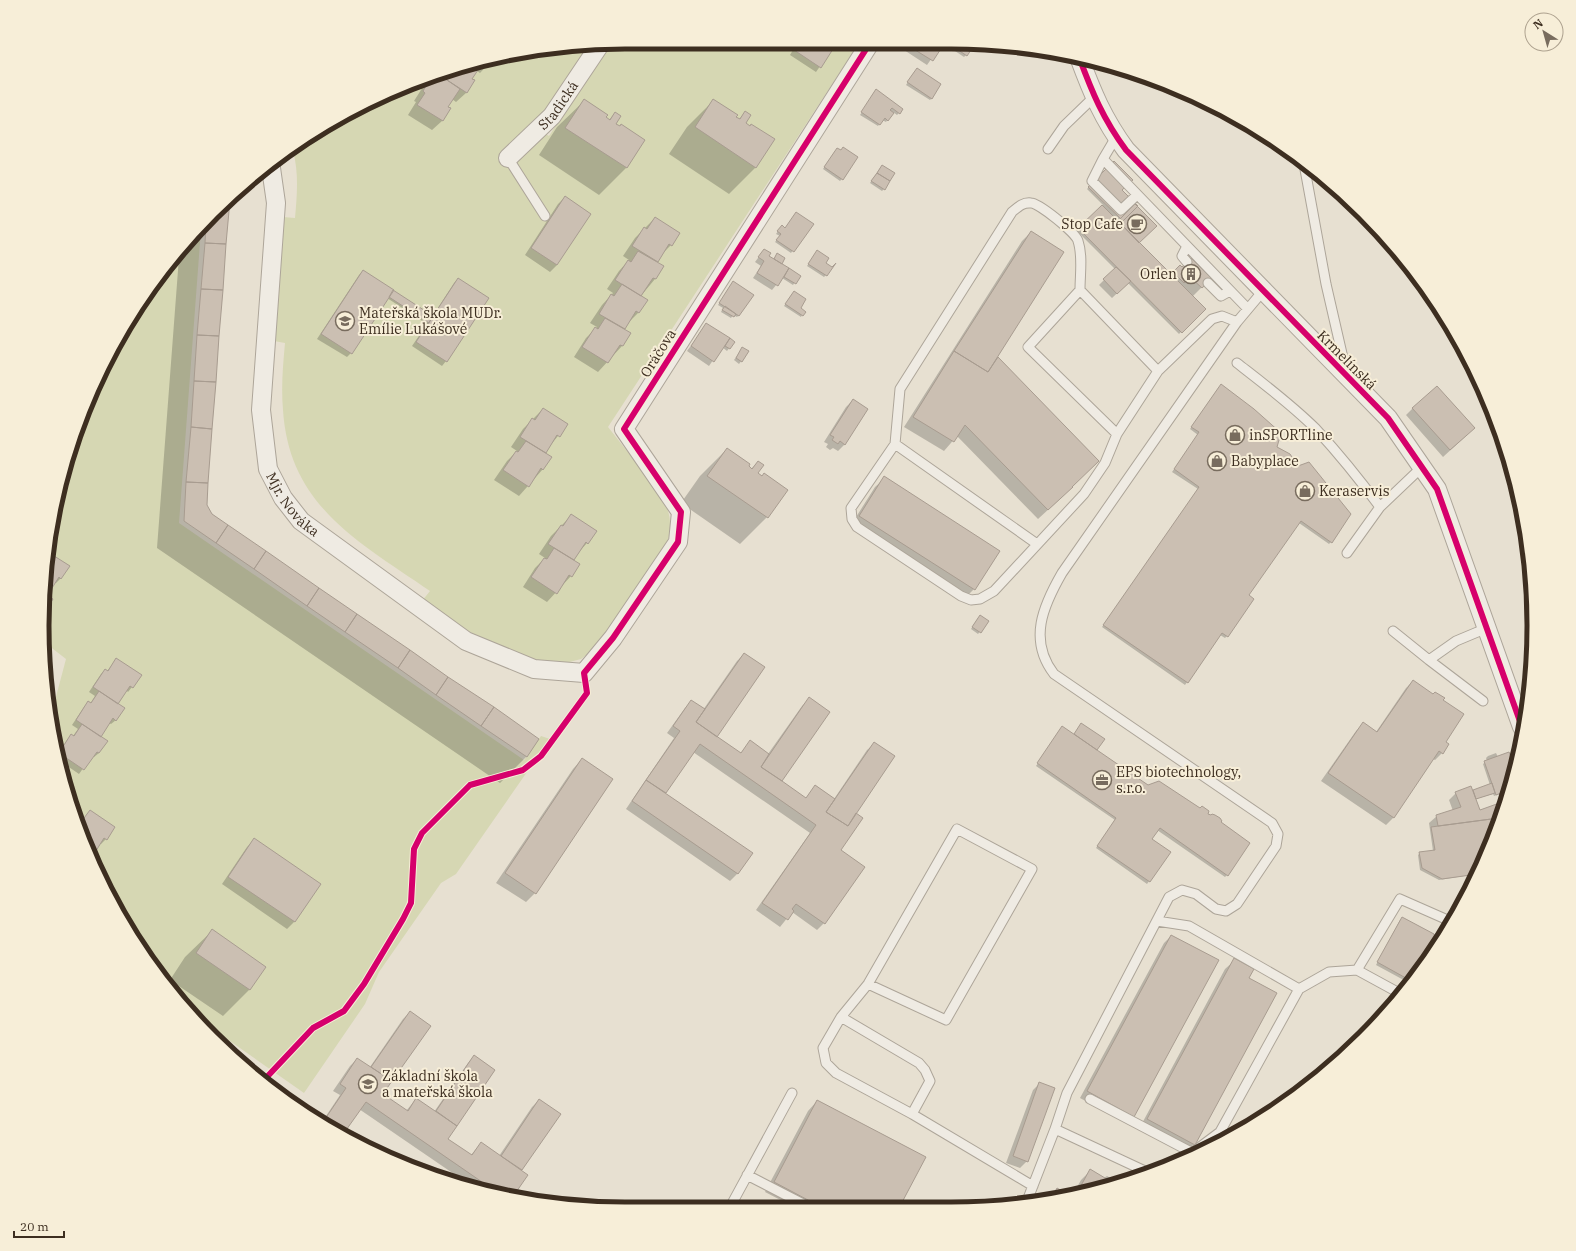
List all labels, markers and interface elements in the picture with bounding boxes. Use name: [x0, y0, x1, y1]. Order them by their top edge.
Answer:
north arrow: [1524, 12, 1564, 52]
text: N: [1530, 16, 1546, 32]
street label: Stadická: [534, 77, 582, 134]
cafe icon: Stop Cafe: [1126, 213, 1148, 235]
place label: Stop Cafe: [1061, 215, 1123, 233]
building icon: Orlen: [1180, 263, 1202, 285]
place label: Orlen: [1140, 265, 1177, 283]
place label: Mateřská škola MUDr. Emílie Lukášové: [359, 304, 502, 338]
school or university icon: Mateřská škola MUDr. Emílie Lukášové: [334, 310, 356, 332]
street label: Oráčova: [636, 325, 680, 381]
street label: Krmelínská: [1313, 326, 1381, 394]
shop icon: inSPORTline: [1224, 424, 1246, 446]
place label: inSPORTline: [1249, 426, 1333, 444]
shop icon: Babyplace: [1206, 450, 1228, 472]
place label: Babyplace: [1231, 452, 1299, 470]
street label: Mjr. Nováka: [262, 469, 323, 541]
shop icon: Keraservis: [1294, 480, 1316, 502]
place label: Keraservis: [1319, 482, 1390, 500]
place label: EPS biotechnology, s.r.o.: [1116, 763, 1241, 797]
office icon: EPS biotechnology, s.r.o.: [1091, 769, 1113, 791]
place label: Základní škola a mateřská škola: [382, 1067, 493, 1101]
school or university icon: Základní škola a mateřská škola: [357, 1073, 379, 1095]
scale bar: [14, 1213, 64, 1239]
text: 20 m: [20, 1219, 49, 1234]

